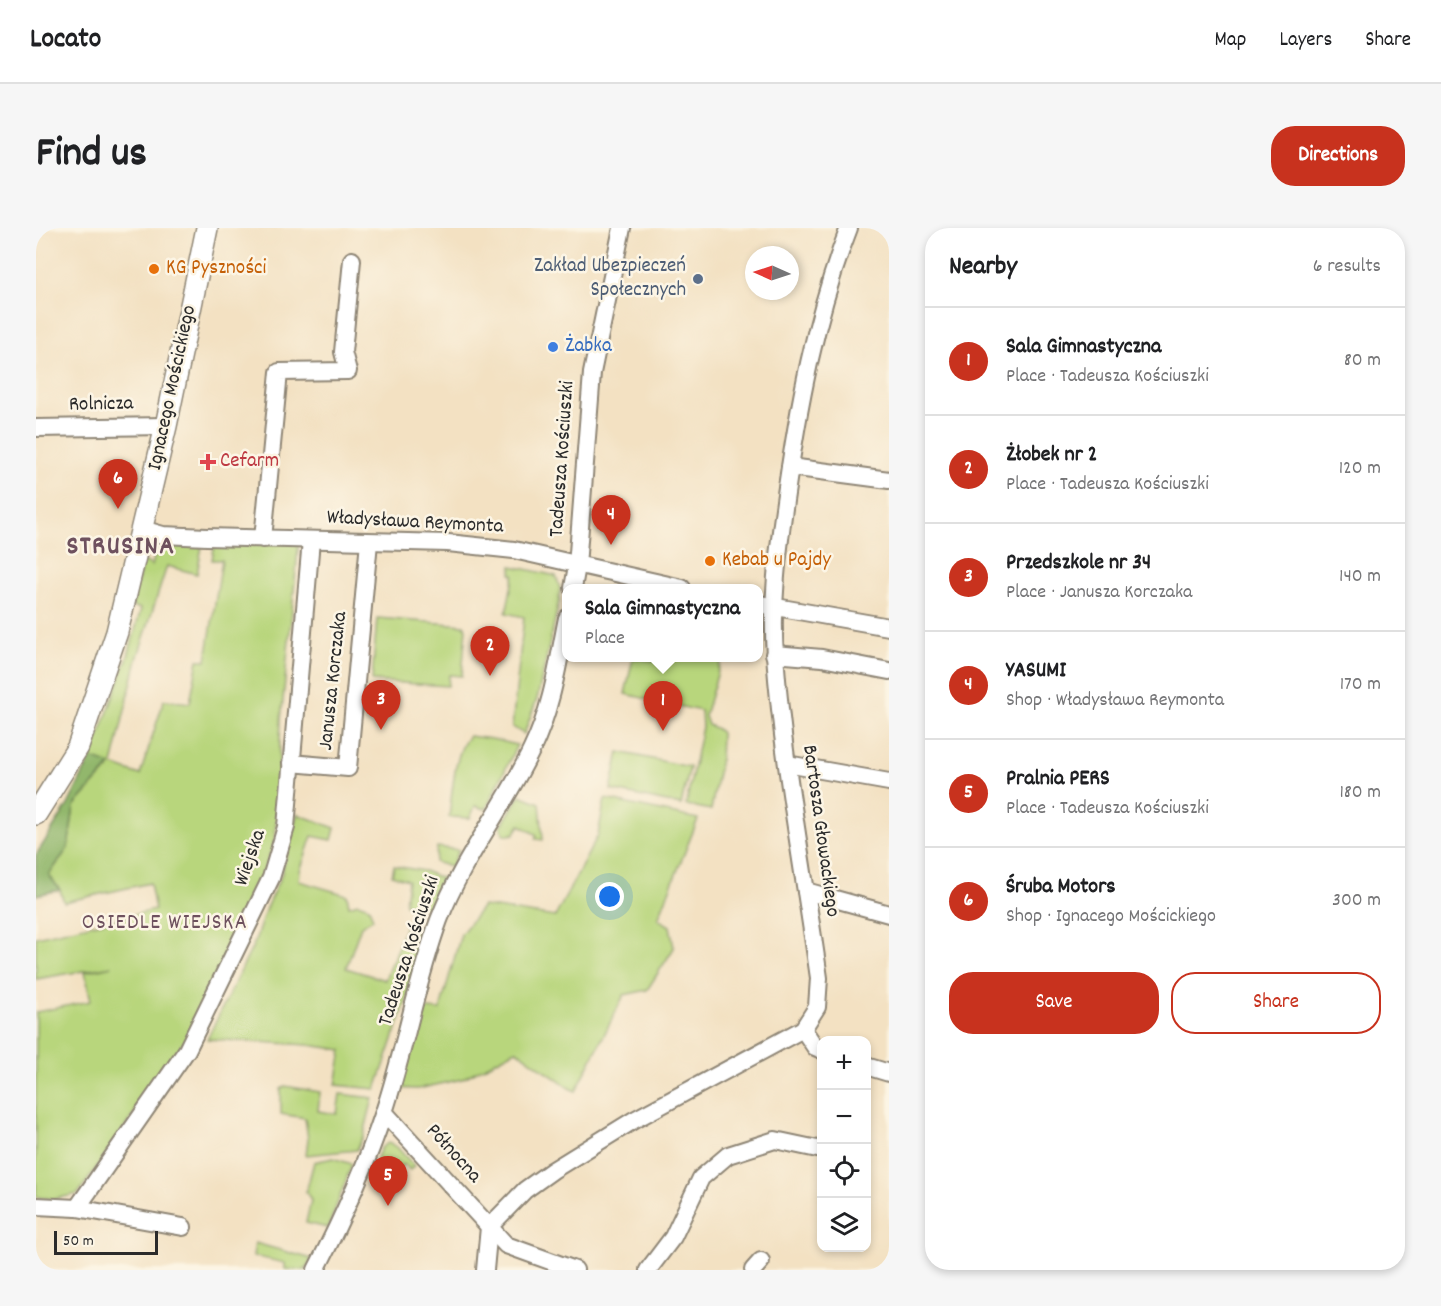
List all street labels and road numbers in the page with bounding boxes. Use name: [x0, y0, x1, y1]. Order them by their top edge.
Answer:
street label: Ignacego Mościckiego: [141, 303, 205, 473]
street label: Tadeusza Kościuszki: [543, 380, 583, 538]
street label: Rolnicza: [69, 389, 135, 421]
street label: Władysława Reymonta: [326, 503, 505, 543]
street label: Janusza Korczaka: [312, 609, 356, 752]
street label: Bartosza Głowackiego: [793, 743, 847, 919]
street label: Wiejska: [227, 825, 275, 890]
street label: Tadeusza Kościuszki: [372, 872, 449, 1030]
street label: Północna: [418, 1117, 489, 1191]

